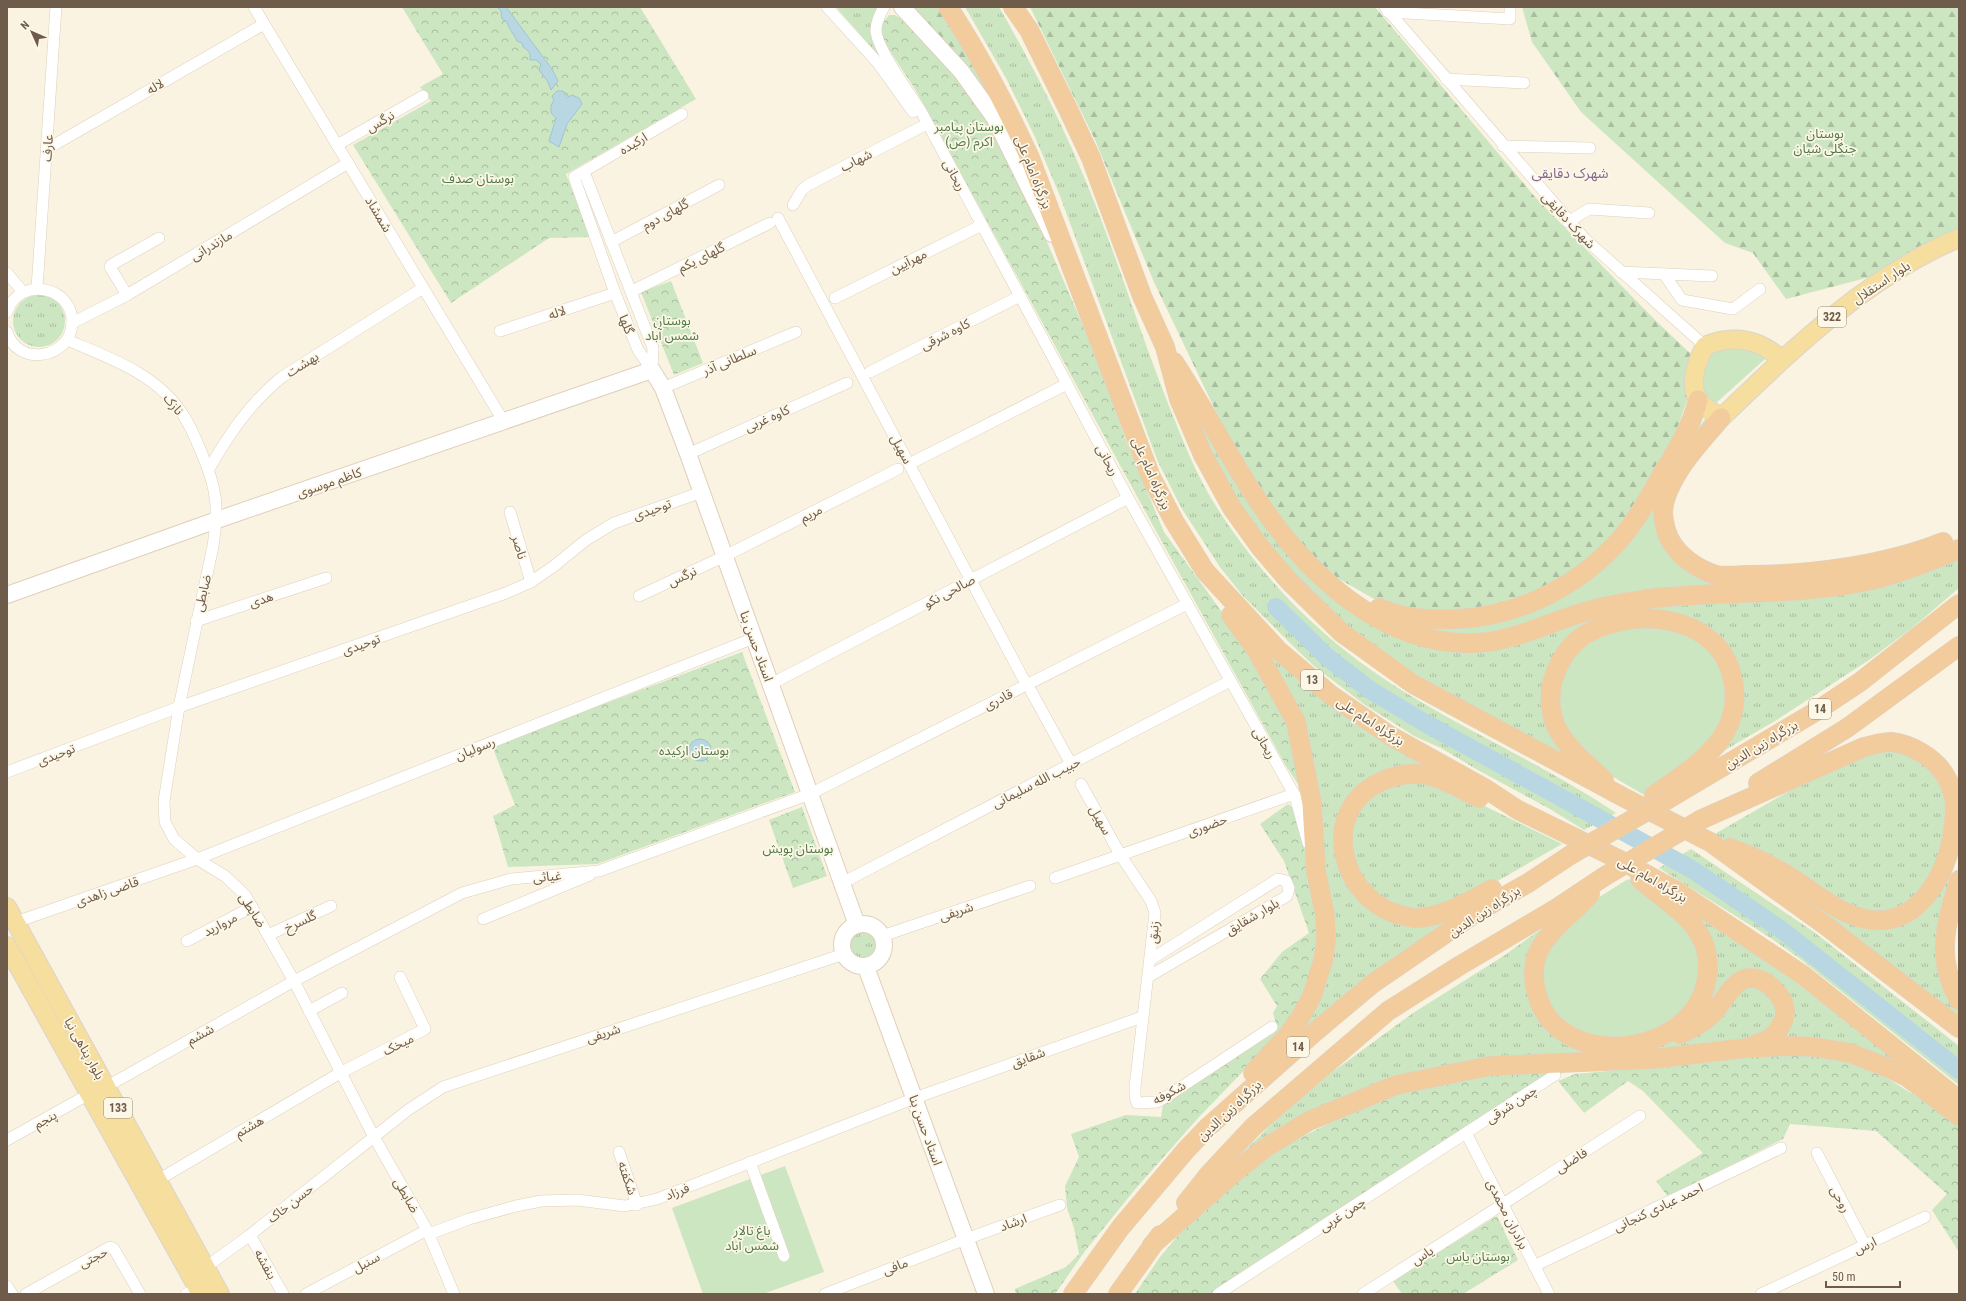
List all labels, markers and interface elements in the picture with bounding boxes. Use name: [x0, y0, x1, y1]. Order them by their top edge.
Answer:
north arrow: [12, 12, 52, 52]
text: N: [18, 18, 32, 32]
street label: لاله: [144, 76, 166, 97]
street label: نرگس: [364, 107, 397, 136]
park label: بوستان پیامبر اکرم (ص): [933, 119, 1004, 151]
park label: بوستان جنگلی شیان: [1794, 126, 1857, 157]
street label: ارکیده: [617, 129, 650, 158]
street label: عارف: [39, 133, 56, 162]
street label: بزرگراه امام علی: [1010, 133, 1055, 212]
street label: شهاب: [838, 146, 875, 176]
street label: ریحانی: [939, 157, 969, 194]
district label: شهرک دقایقی: [1532, 165, 1609, 182]
park label: بوستان صدف: [442, 171, 514, 187]
street label: شهرک دقایقی: [1538, 189, 1598, 252]
street label: شمشاد: [362, 194, 395, 235]
street label: گلهای دوم: [639, 196, 693, 235]
street label: مازندرانی: [188, 227, 235, 265]
street label: گلهای یکم: [675, 239, 729, 278]
street label: مهرآیین: [887, 246, 930, 278]
street label: بلوار استقلال: [1850, 258, 1913, 308]
street label: لاله: [547, 303, 568, 322]
road number: 322: [1818, 307, 1846, 327]
street label: گلها: [615, 312, 637, 337]
park label: بوستان شمس آباد: [645, 313, 699, 344]
street label: کاوه شرقی: [918, 315, 974, 354]
street label: سلطانی آذر: [699, 342, 759, 380]
street label: بهشت: [283, 349, 322, 381]
street label: نازک: [160, 391, 187, 418]
street label: کاوه غربی: [742, 402, 793, 436]
street label: سهیل: [887, 432, 915, 467]
street label: بزرگراه امام علی: [1127, 435, 1174, 512]
street label: ریحانی: [1092, 442, 1122, 479]
street label: کاظم موسوی: [295, 464, 365, 503]
street label: توحیدی: [631, 496, 674, 524]
street label: مریم: [798, 502, 826, 528]
street label: ناصر: [509, 532, 530, 561]
street label: نرگس: [665, 563, 699, 590]
street label: صالحی نکو: [921, 572, 978, 612]
street label: ضابطی: [191, 573, 215, 613]
street label: هدی: [247, 589, 275, 611]
street label: استاد حسن بنا: [736, 609, 776, 684]
street label: توحیدی: [340, 631, 383, 659]
road number: 13: [1301, 670, 1323, 690]
street label: قادری: [981, 686, 1016, 714]
street label: بزرگراه امام علی: [1333, 694, 1407, 750]
road number: 14: [1809, 699, 1831, 719]
street label: بزرگراه زین الدین: [1722, 717, 1801, 773]
street label: ریحانی: [1249, 725, 1279, 762]
street label: رسولیان: [453, 734, 498, 764]
street label: توحیدی: [35, 740, 78, 769]
park label: بوستان ارکیده: [659, 743, 729, 759]
street label: حبیب الله سلیمانی: [990, 754, 1084, 812]
street label: سهیل: [1086, 803, 1115, 838]
street label: حضوری: [1185, 811, 1230, 840]
park label: بوستان پویش: [763, 841, 833, 858]
street label: بزرگراه امام علی: [1614, 854, 1690, 907]
street label: غیاثی: [532, 868, 562, 886]
street label: قاضی زاهدی: [74, 874, 141, 910]
street label: بزرگراه زین الدین: [1446, 883, 1523, 941]
street label: ضابطی: [235, 890, 269, 931]
street label: بلوار شقایق: [1223, 895, 1282, 939]
street label: شریفی: [937, 899, 975, 925]
street label: گلسرخ: [282, 907, 321, 938]
street label: مروارید: [201, 909, 240, 939]
street label: زنبق: [1145, 920, 1163, 944]
street label: بلوار پناهی نیا: [60, 1015, 108, 1083]
street label: ششم: [184, 1021, 218, 1051]
street label: شریفی: [584, 1021, 622, 1047]
street label: میخک: [380, 1030, 416, 1059]
road number: 14: [1287, 1037, 1309, 1057]
street label: شقایق: [1009, 1044, 1047, 1071]
street label: بزرگراه زین الدین: [1194, 1077, 1265, 1145]
street label: شکوفه: [1150, 1078, 1188, 1107]
street label: چمن شرقی: [1483, 1082, 1541, 1128]
street label: استاد حسن بنا: [905, 1093, 945, 1168]
road number: 133: [104, 1098, 132, 1118]
street label: پنجم: [31, 1107, 61, 1134]
street label: هشتم: [232, 1112, 268, 1143]
street label: فاضلی: [1553, 1145, 1591, 1177]
street label: شکفته: [615, 1159, 640, 1197]
street label: ضابطی: [390, 1175, 423, 1216]
street label: برادران محمدی: [1483, 1177, 1532, 1252]
street label: فرزاد: [663, 1180, 692, 1203]
street label: احمد عبادی کنجانی: [1611, 1180, 1706, 1236]
street label: حسن خاک: [264, 1181, 317, 1227]
street label: روحی: [1827, 1183, 1854, 1216]
street label: چمن غربی: [1316, 1194, 1370, 1237]
street label: ارشاد: [998, 1211, 1029, 1234]
park label: باغ تالار شمس آباد: [725, 1223, 779, 1254]
street label: ارس: [1852, 1234, 1879, 1258]
street label: یاس: [1408, 1243, 1437, 1269]
street label: حجتی: [76, 1244, 111, 1272]
street label: بنفشه: [251, 1247, 280, 1282]
street label: سنبل: [350, 1249, 383, 1277]
park label: بوستان یاس: [1446, 1249, 1510, 1265]
street label: مافی: [880, 1255, 911, 1279]
scale bar: [1826, 1263, 1900, 1289]
text: 50 m: [1832, 1270, 1856, 1284]

